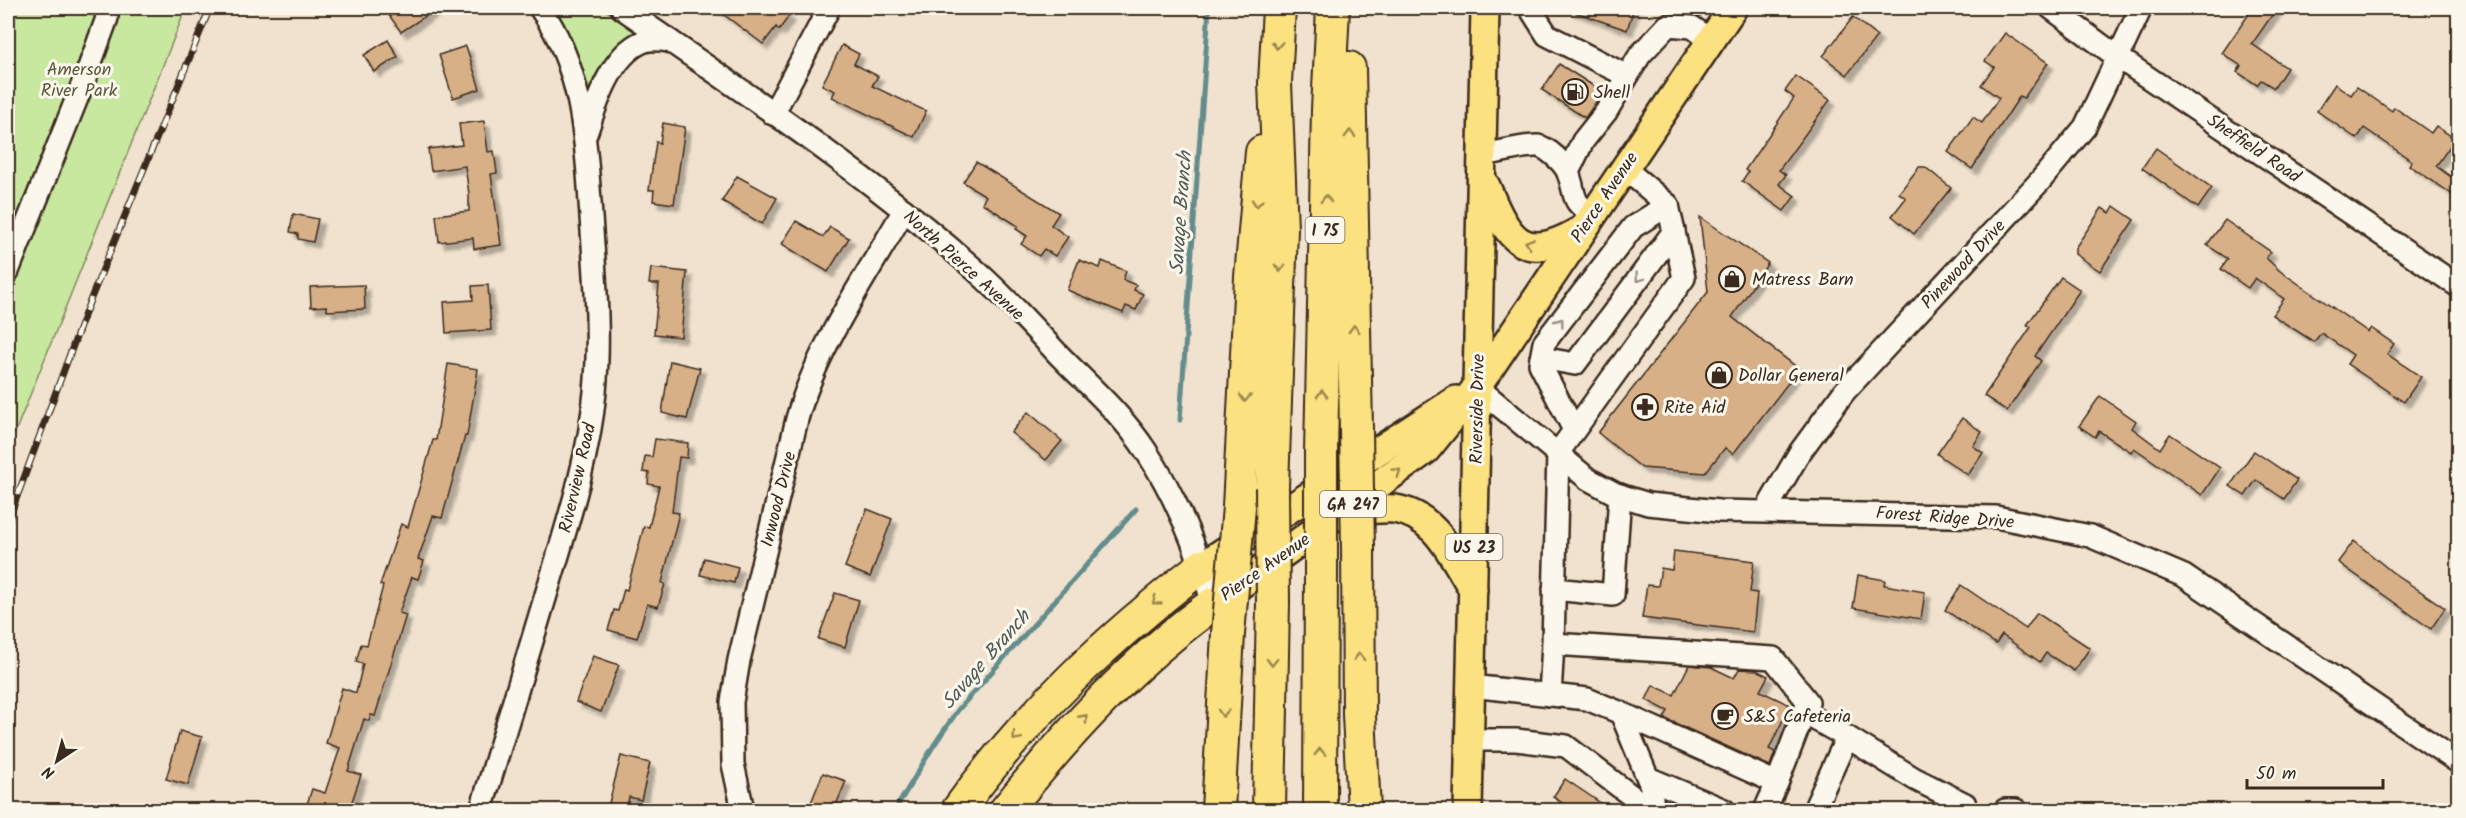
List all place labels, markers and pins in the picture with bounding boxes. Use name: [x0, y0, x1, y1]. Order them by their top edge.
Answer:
fuel station icon: Shell: [1560, 77, 1590, 107]
place label: Shell: [1594, 79, 1631, 108]
shop icon: Matress Barn: [1717, 264, 1747, 294]
place label: Matress Barn: [1752, 266, 1854, 295]
shop icon: Dollar General: [1704, 360, 1734, 390]
place label: Dollar General: [1738, 362, 1844, 391]
pharmacy icon: Rite Aid: [1630, 392, 1660, 422]
place label: Rite Aid: [1664, 394, 1726, 423]
cafe icon: S&S Cafeteria: [1710, 701, 1740, 731]
place label: S&S Cafeteria: [1744, 703, 1851, 732]

